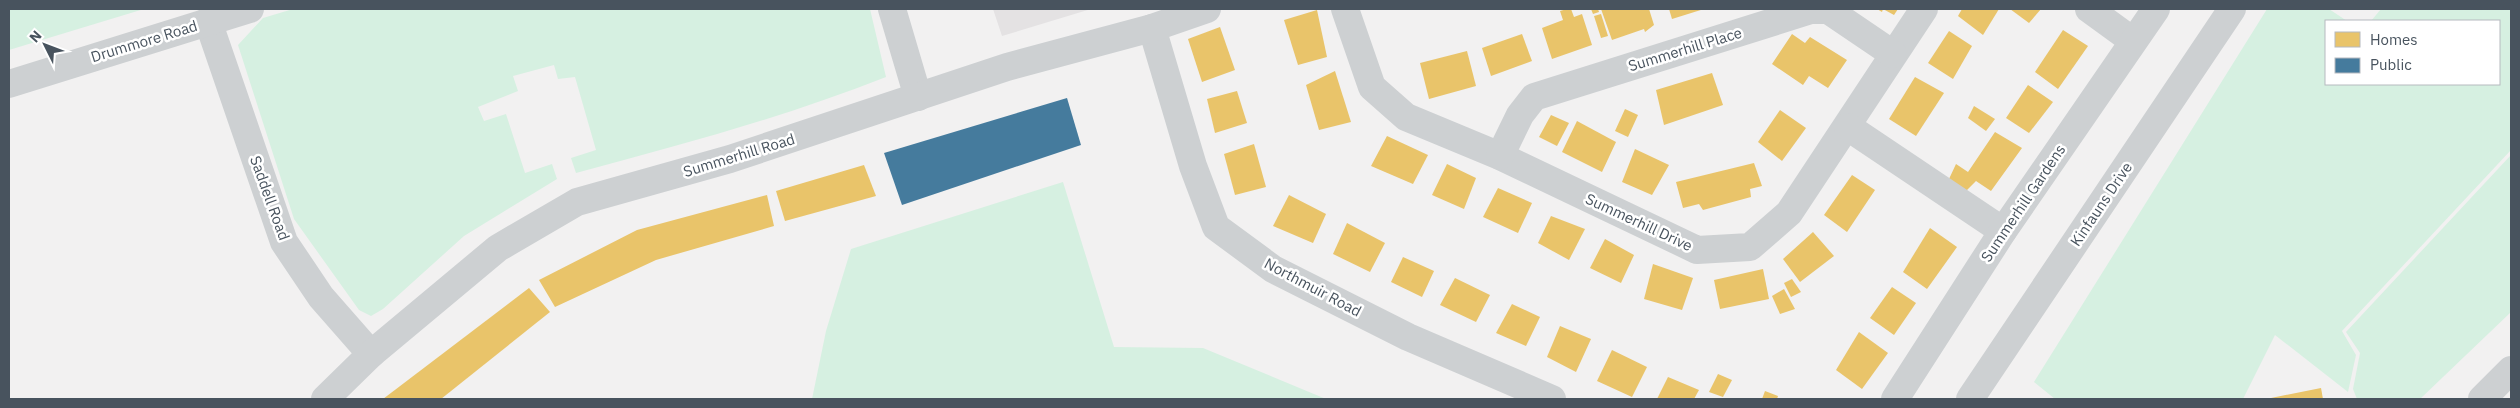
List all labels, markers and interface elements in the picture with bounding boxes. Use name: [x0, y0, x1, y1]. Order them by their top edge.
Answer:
street label: Drummore Road: [88, 16, 200, 66]
north arrow: [20, 20, 70, 70]
legend: [2325, 20, 2500, 85]
street label: Summerhill Place: [1626, 23, 1744, 75]
text: N: [25, 27, 45, 46]
text: Homes: [2370, 30, 2418, 49]
text: Public: [2370, 55, 2412, 74]
street label: Summerhill Road: [681, 129, 797, 181]
street label: Summerhill Gardens: [1977, 141, 2069, 265]
street label: Saddell Road: [246, 153, 294, 243]
street label: Kinfauns Drive: [2066, 158, 2136, 250]
street label: Summerhill Drive: [1582, 189, 1696, 255]
street label: Northmuir Road: [1261, 253, 1365, 321]

